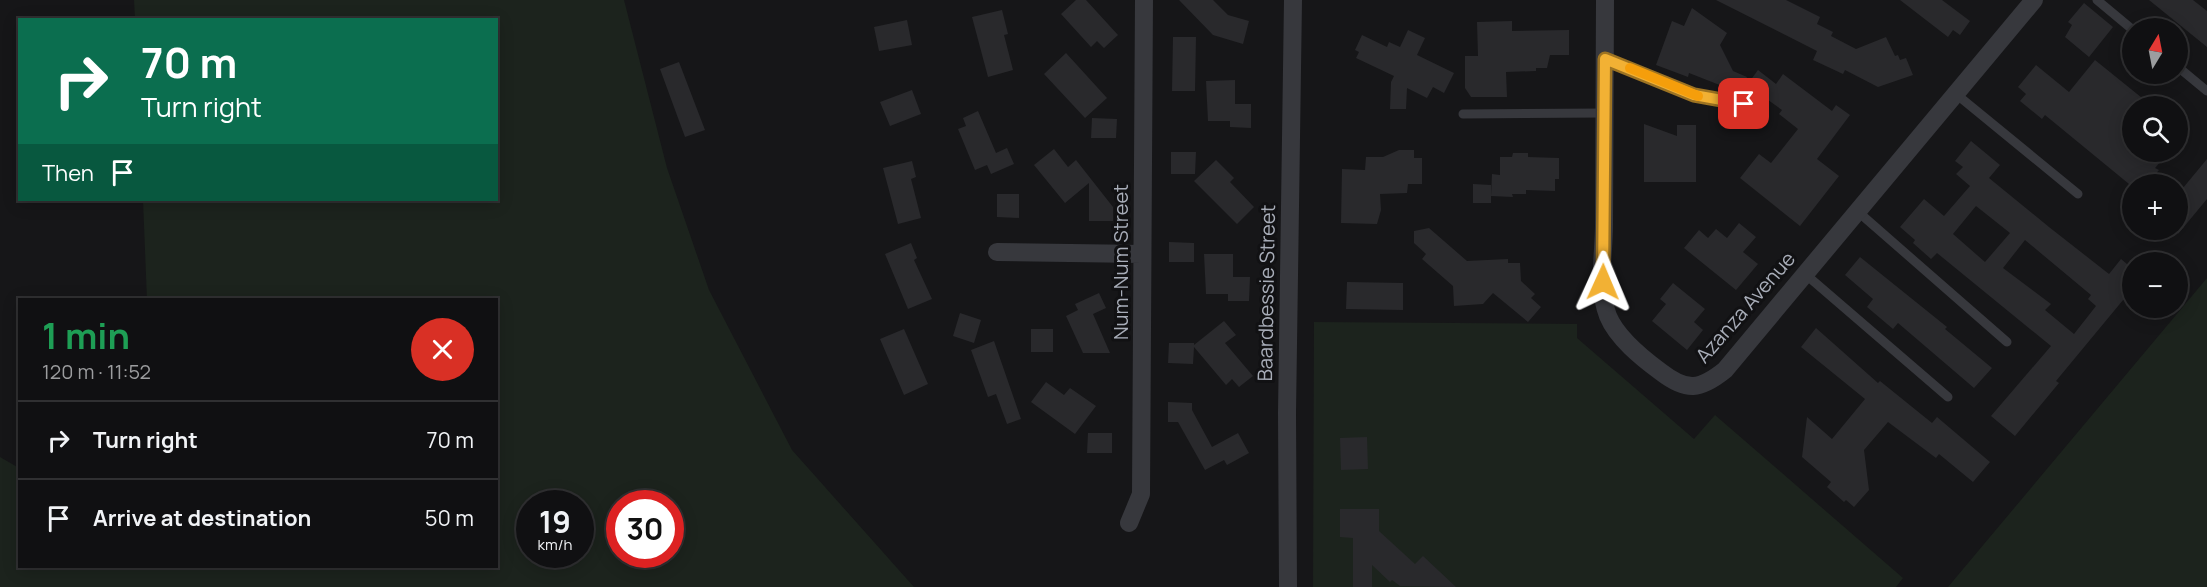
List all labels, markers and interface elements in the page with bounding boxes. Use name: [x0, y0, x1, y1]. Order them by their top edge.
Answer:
north arrow: [2122, 18, 2188, 84]
map controls: [2122, 18, 2188, 318]
text: 70 m: [141, 33, 237, 91]
icon: right: [42, 42, 120, 120]
pin: [1718, 78, 1769, 129]
icon: arrive: [1727, 87, 1760, 120]
text: Turn right: [141, 88, 262, 125]
button: search: [2122, 96, 2188, 162]
icon: arrive: [106, 156, 139, 189]
text: Then: [42, 158, 94, 188]
button: +: [2122, 174, 2188, 240]
street label: Num-Num Street: [1107, 184, 1134, 340]
street label: Baardbessie Street: [1251, 204, 1281, 382]
street label: Azanza Avenue: [1689, 246, 1801, 368]
position arrow: [1571, 250, 1635, 314]
button: −: [2122, 252, 2188, 318]
text: 1 min: [42, 311, 130, 360]
button: close: [411, 318, 474, 381]
text: 120 m · 11:52: [42, 358, 151, 385]
icon: right: [42, 424, 75, 457]
text: Turn right: [93, 425, 198, 455]
text: 70 m: [426, 425, 474, 455]
speed limit sign: 30: [606, 490, 684, 568]
text: 19: [539, 501, 571, 542]
icon: arrive: [42, 502, 75, 535]
text: Arrive at destination: [93, 503, 311, 533]
text: 50 m: [425, 503, 474, 533]
text: km/h: [538, 534, 572, 555]

